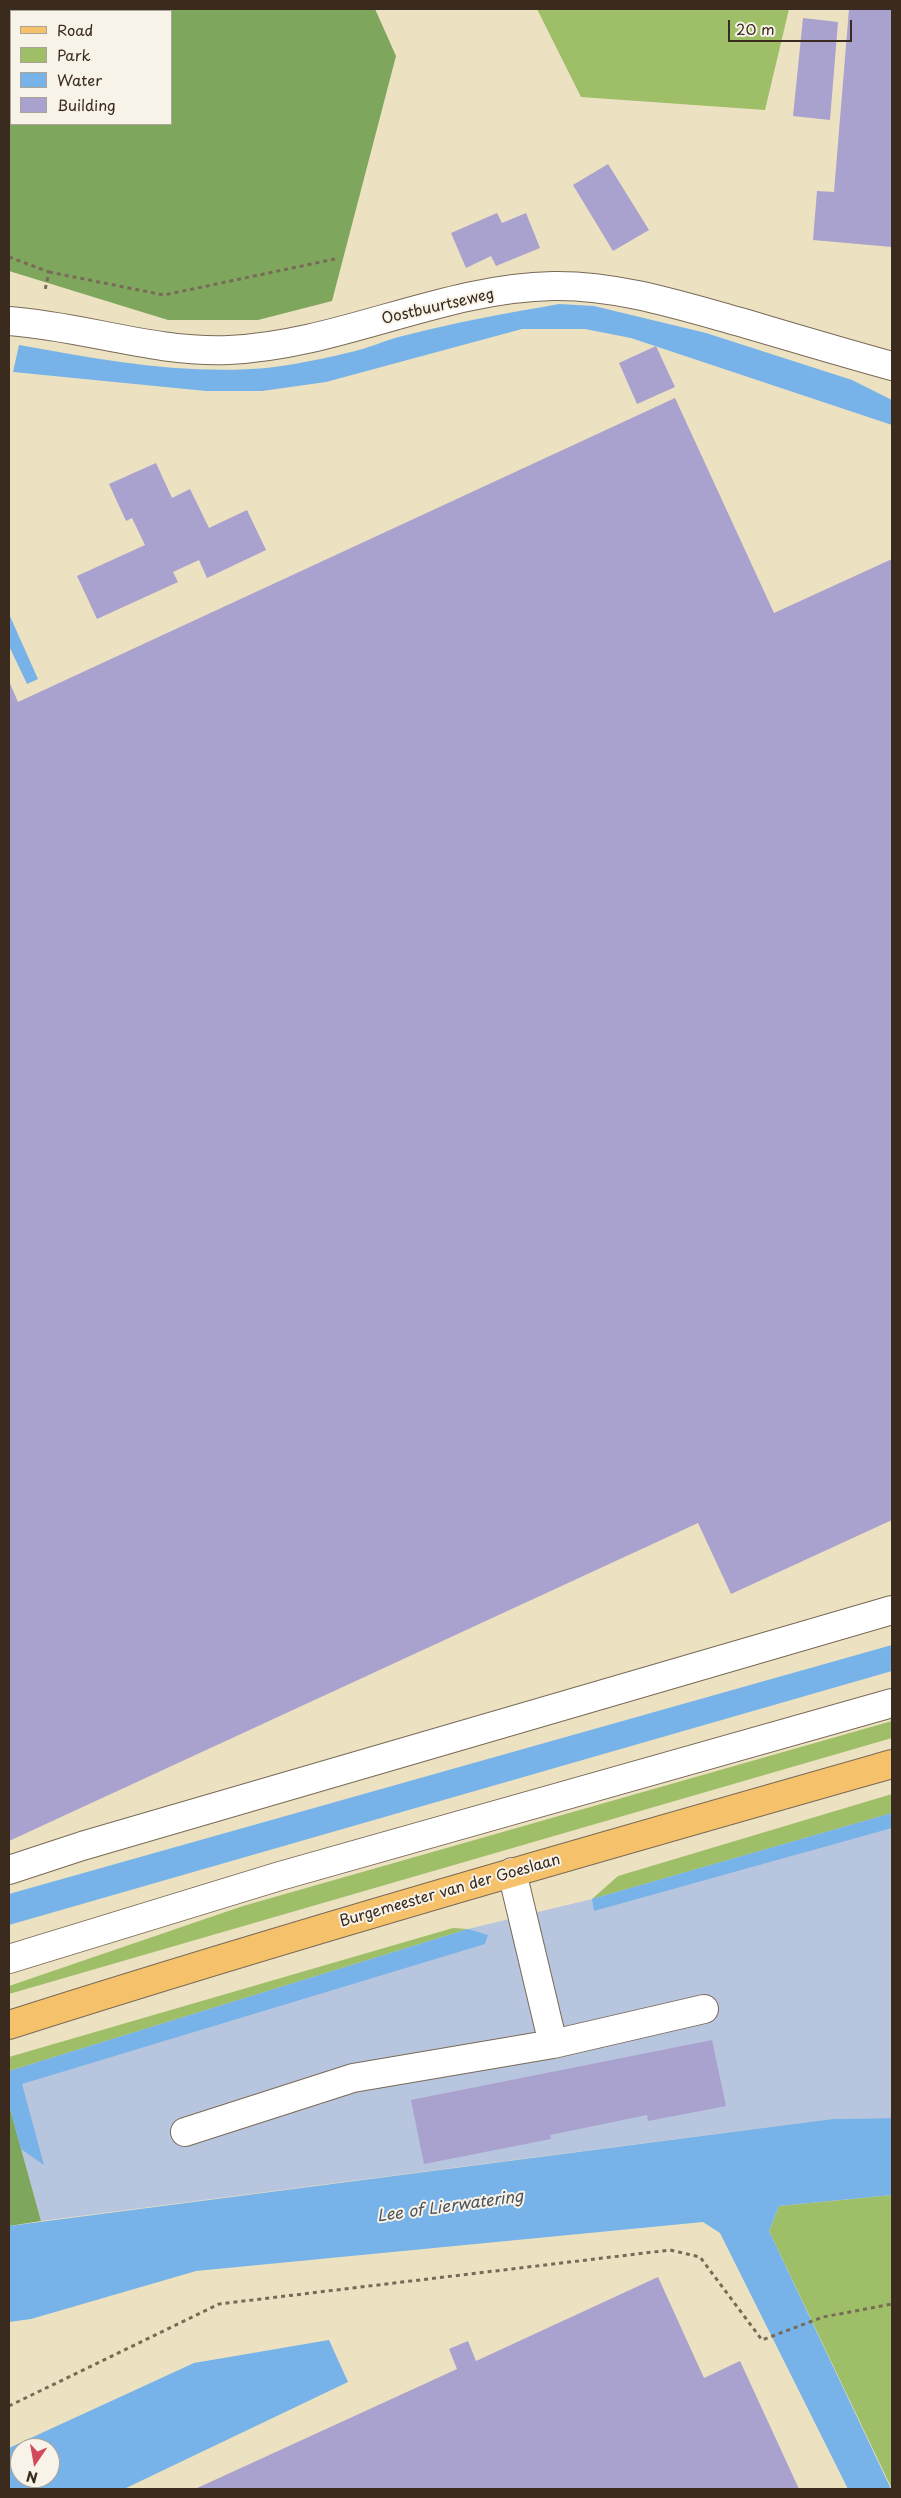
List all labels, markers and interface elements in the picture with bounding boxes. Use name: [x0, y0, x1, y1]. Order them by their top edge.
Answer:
legend: [10, 10, 172, 125]
scale bar: [731, 10, 855, 42]
text: 20 m: [736, 17, 775, 40]
text: Road: [57, 18, 93, 41]
text: Park: [57, 43, 91, 66]
text: Water: [57, 68, 102, 91]
text: Building: [57, 93, 116, 116]
street label: Oostbuurtseweg: [380, 285, 496, 329]
street label: Burgemeester van der Goeslaan: [338, 1851, 562, 1931]
water label: Lee of Lierwatering: [376, 2187, 524, 2227]
north arrow: [10, 2438, 60, 2488]
text: N: [24, 2466, 40, 2489]

